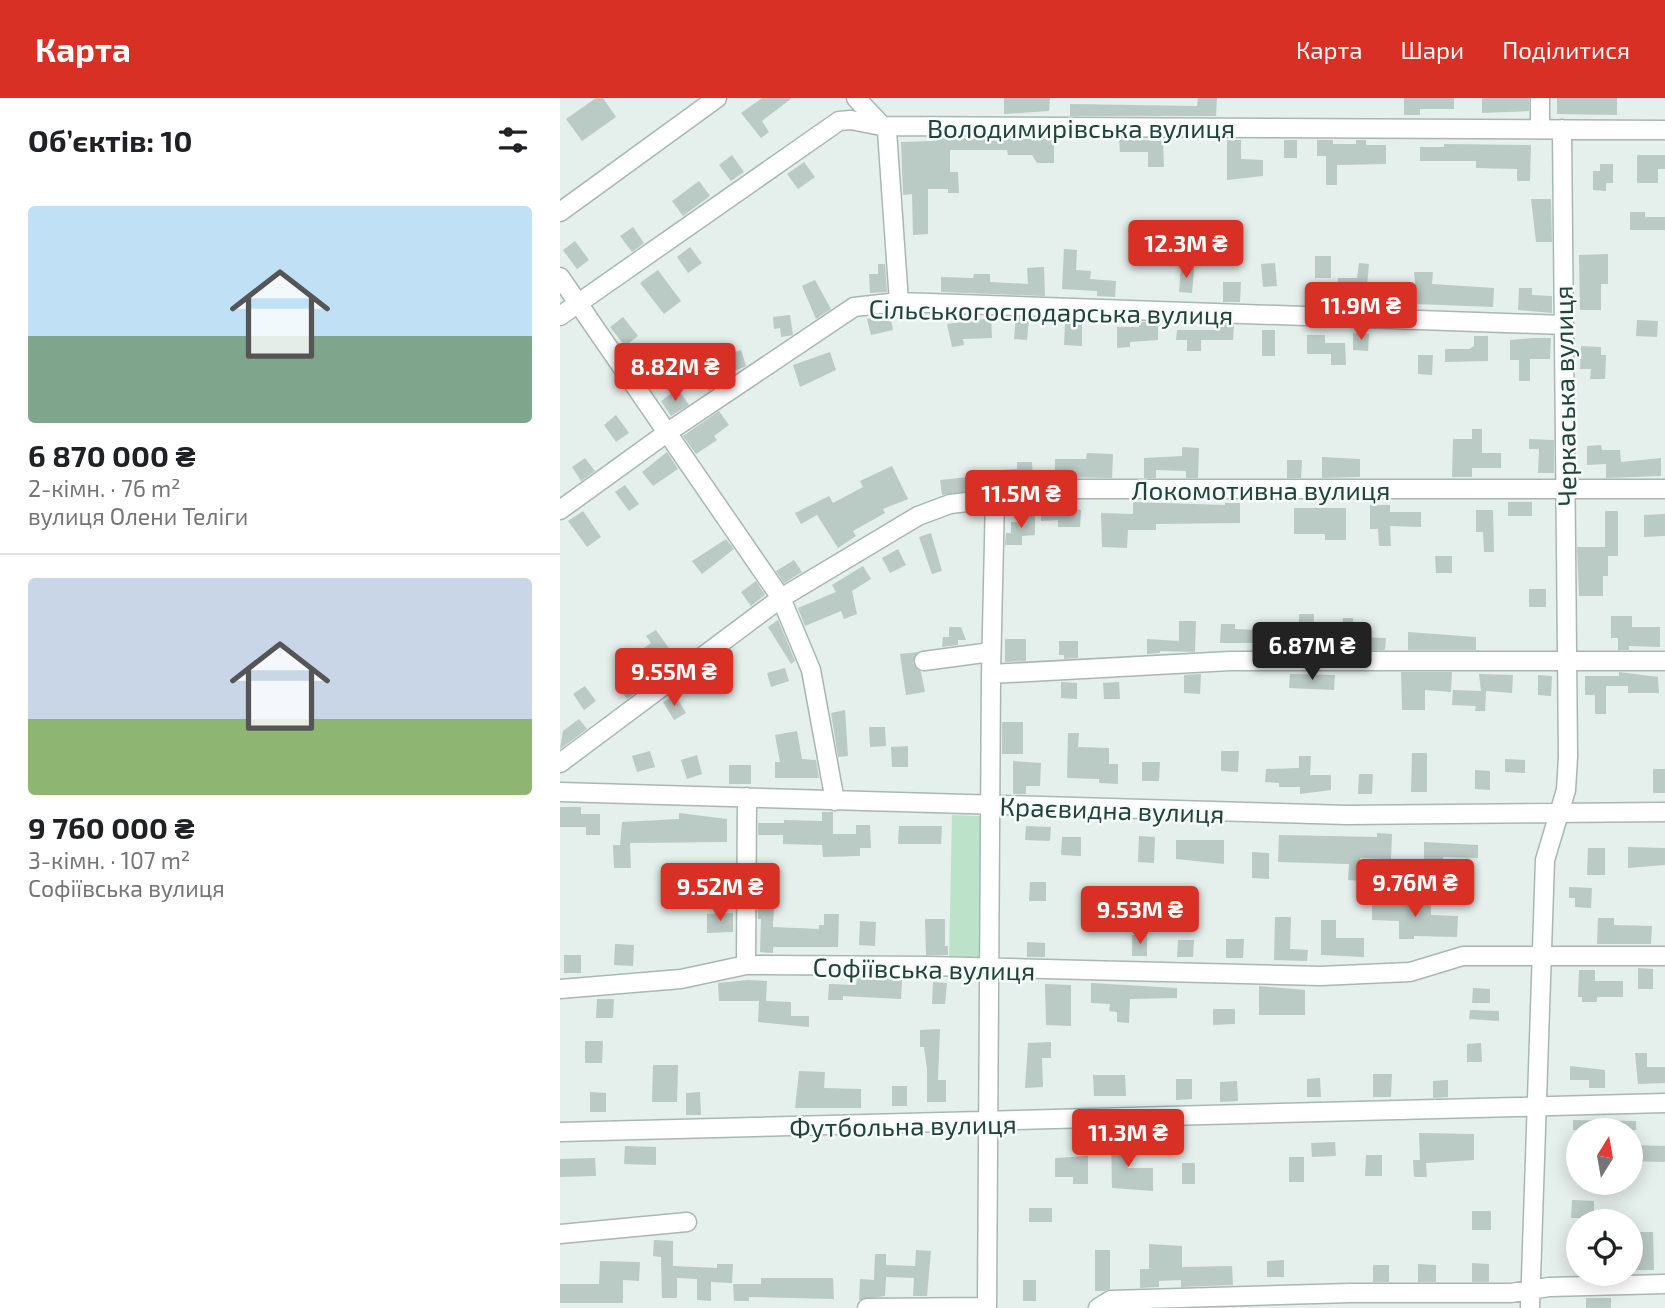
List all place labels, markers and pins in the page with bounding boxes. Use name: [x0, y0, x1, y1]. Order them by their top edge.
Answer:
pin: 12.3M ₴: [1121, 220, 1251, 280]
pin: 11.9M ₴: [1296, 282, 1426, 342]
pin: 8.82M ₴: [610, 344, 740, 403]
pin: 11.5M ₴: [956, 470, 1086, 530]
pin: 6.87M ₴: [1247, 622, 1377, 682]
pin: 9.55M ₴: [609, 648, 739, 708]
pin: 9.76M ₴: [1350, 860, 1480, 919]
pin: 9.52M ₴: [655, 864, 785, 923]
pin: 9.53M ₴: [1075, 886, 1205, 946]
pin: 11.3M ₴: [1063, 1110, 1193, 1169]

